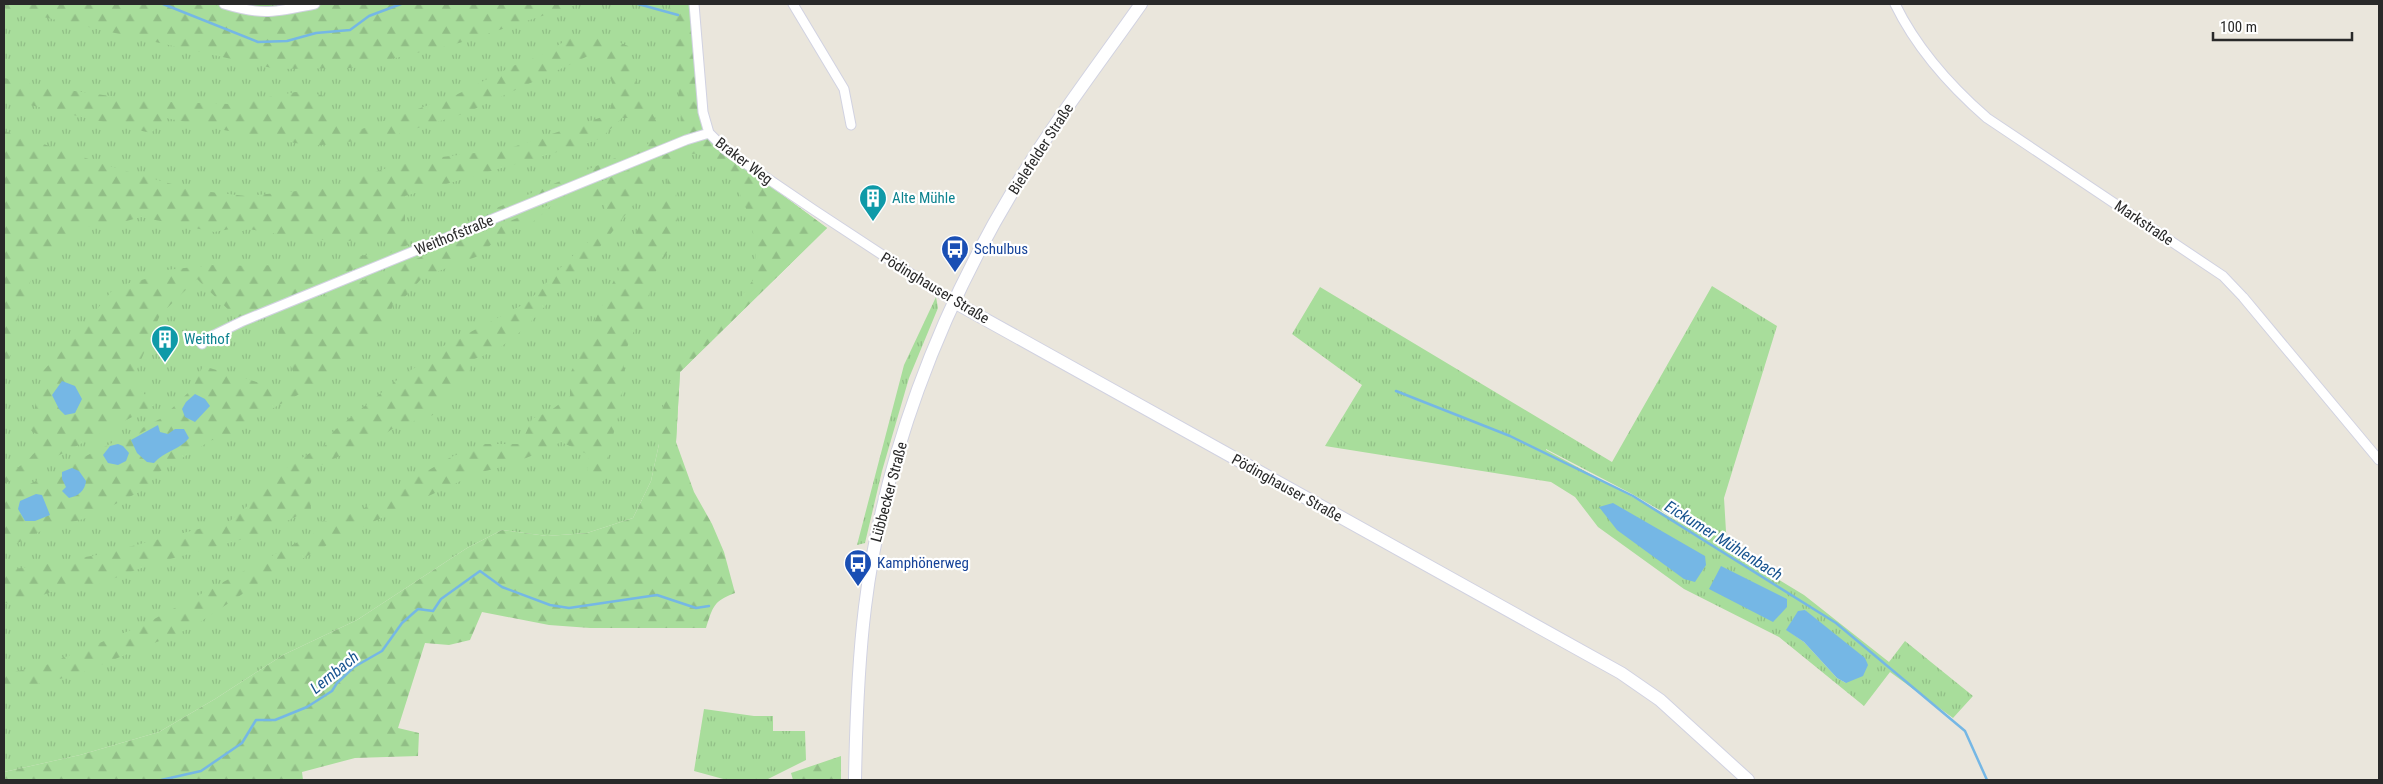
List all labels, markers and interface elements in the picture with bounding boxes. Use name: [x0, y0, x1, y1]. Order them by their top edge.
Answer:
scale bar: [2213, 10, 2352, 42]
text: 100 m: [2220, 18, 2257, 36]
street label: Bielefelder Straße: [1005, 100, 1077, 198]
street label: Braker Weg: [712, 134, 776, 188]
building icon: Alte Mühle: [858, 183, 888, 222]
place label: Alte Mühle: [892, 189, 955, 207]
street label: Markstraße: [2111, 197, 2177, 249]
street label: Weithofstraße: [412, 211, 496, 259]
bus stop icon: Schulbus: [940, 234, 970, 273]
place label: Schulbus: [974, 240, 1028, 258]
street label: Pödinghauser Straße: [877, 249, 993, 327]
building icon: Weithof: [150, 324, 180, 363]
place label: Weithof: [184, 330, 230, 348]
street label: Lübbecker Straße: [867, 440, 911, 544]
street label: Pödinghauser Straße: [1229, 450, 1345, 526]
water label: Eickumer Mühlenbach: [1661, 497, 1786, 584]
bus stop icon: Kamphönerweg: [843, 548, 873, 587]
place label: Kamphönerweg: [877, 554, 969, 572]
water label: Lernbach: [306, 647, 362, 698]

